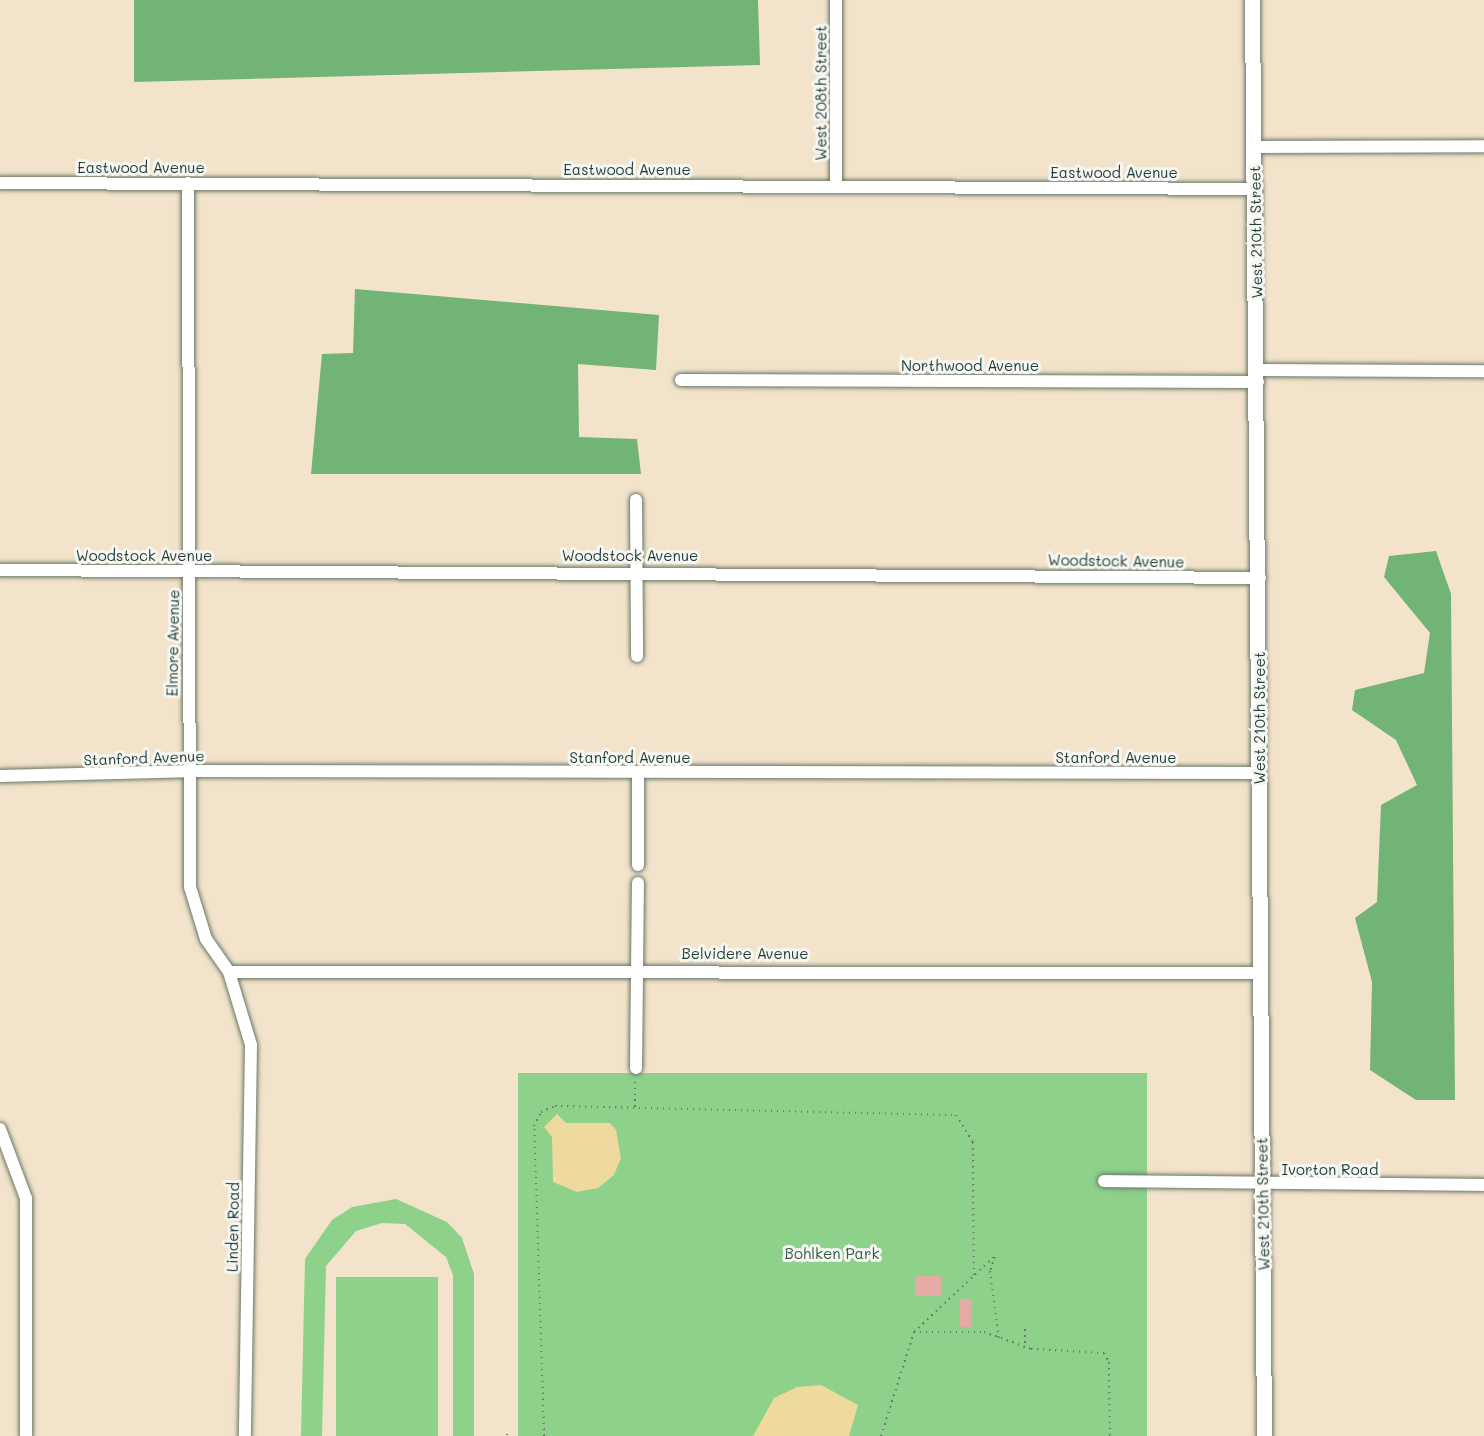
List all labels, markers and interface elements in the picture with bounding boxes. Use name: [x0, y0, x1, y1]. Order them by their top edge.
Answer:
street label: West 208th Street: [812, 25, 830, 161]
street label: Eastwood Avenue: [77, 159, 205, 177]
street label: Eastwood Avenue: [563, 161, 691, 179]
street label: Eastwood Avenue: [1050, 164, 1178, 182]
street label: West 210th Street: [1246, 165, 1266, 299]
street label: Northwood Avenue: [901, 357, 1039, 375]
street label: Woodstock Avenue: [76, 547, 212, 565]
street label: Woodstock Avenue: [562, 547, 698, 565]
street label: Woodstock Avenue: [1047, 551, 1185, 571]
street label: Elmore Avenue: [163, 589, 183, 697]
street label: West 210th Street: [1251, 651, 1269, 785]
street label: Stanford Avenue: [83, 747, 205, 769]
street label: Stanford Avenue: [569, 749, 691, 767]
street label: Stanford Avenue: [1055, 749, 1177, 767]
street label: Belvidere Avenue: [681, 945, 809, 963]
street label: West 210th Street: [1253, 1137, 1273, 1271]
street label: Ivorton Road: [1282, 1161, 1378, 1179]
street label: Linden Road: [223, 1182, 243, 1272]
park label: Bohlken Park: [785, 1245, 879, 1263]

